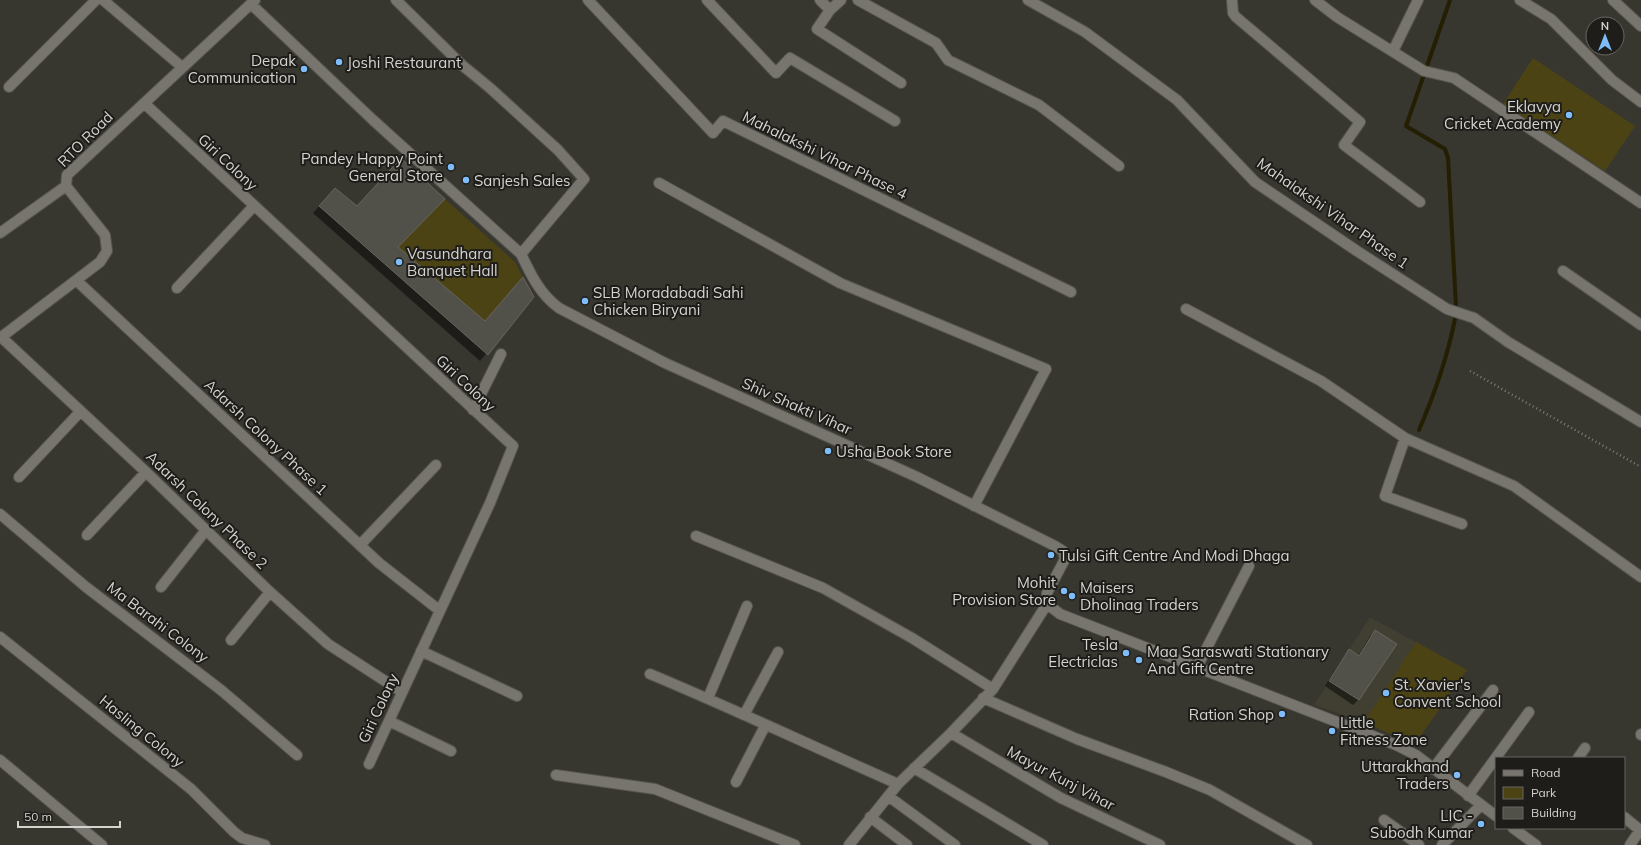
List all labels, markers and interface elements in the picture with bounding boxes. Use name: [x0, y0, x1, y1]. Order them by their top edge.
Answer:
north arrow: [1585, 16, 1625, 56]
text: N: [1601, 19, 1609, 33]
place label: Depak Communication: [188, 51, 296, 87]
place label: Joshi Restaurant: [347, 53, 461, 72]
marker: Joshi Restaurant: [334, 57, 344, 67]
marker: Depak Communication: [299, 64, 309, 74]
place label: Eklavya Cricket Academy: [1444, 97, 1561, 133]
street label: RTO Road: [53, 107, 117, 171]
street label: Mahalakshi Vihar Phase 4: [740, 107, 910, 203]
marker: Eklavya Cricket Academy: [1564, 110, 1574, 120]
street label: Giri Colony: [194, 130, 262, 194]
place label: Pandey Happy Point General Store: [301, 149, 443, 185]
street label: Mahalakshi Vihar Phase 1: [1254, 153, 1412, 273]
marker: Pandey Happy Point General Store: [446, 162, 456, 172]
place label: Sanjesh Sales: [474, 171, 571, 190]
marker: Sanjesh Sales: [461, 175, 471, 185]
place label: Vasundhara Banquet Hall: [407, 244, 498, 280]
marker: Vasundhara Banquet Hall: [394, 257, 404, 267]
place label: SLB Moradabadi Sahi Chicken Biryani: [593, 283, 744, 319]
marker: SLB Moradabadi Sahi Chicken Biryani: [580, 296, 590, 306]
street label: Giri Colony: [432, 351, 500, 415]
street label: Shiv Shakti Vihar: [739, 373, 855, 439]
street label: Adarsh Colony Phase 1: [200, 375, 332, 499]
place label: Usha Book Store: [836, 442, 952, 461]
marker: Usha Book Store: [823, 446, 833, 456]
street label: Adarsh Colony Phase 2: [142, 447, 272, 573]
place label: Tulsi Gift Centre And Modi Dhaga: [1059, 546, 1290, 565]
marker: Tulsi Gift Centre And Modi Dhaga: [1046, 550, 1056, 560]
place label: Mohit Provision Store: [952, 573, 1056, 609]
street label: Ma Barahi Colony: [103, 577, 213, 667]
place label: Maisers Dholinag Traders: [1080, 578, 1199, 614]
marker: Mohit Provision Store: [1059, 586, 1069, 596]
marker: Maisers Dholinag Traders: [1067, 591, 1077, 601]
place label: Tesla Electriclas: [1048, 635, 1118, 671]
place label: Maa Saraswati Stationary And Gift Centre: [1147, 642, 1329, 678]
marker: Tesla Electriclas: [1121, 648, 1131, 658]
marker: Maa Saraswati Stationary And Gift Centre: [1134, 655, 1144, 665]
street label: Giri Colony: [354, 670, 402, 746]
place label: St. Xavier's Convent School: [1394, 675, 1501, 711]
marker: St. Xavier's Convent School: [1381, 688, 1391, 698]
street label: Hasling Colony: [96, 691, 188, 771]
place label: Ration Shop: [1189, 705, 1274, 724]
marker: Ration Shop: [1277, 709, 1287, 719]
place label: Little Fitness Zone: [1340, 713, 1427, 749]
marker: Little Fitness Zone: [1327, 726, 1337, 736]
street label: Mayur Kunj Vihar: [1004, 742, 1119, 815]
place label: Uttarakhand Traders: [1361, 757, 1449, 793]
legend: [1495, 757, 1625, 829]
text: Road: [1531, 765, 1560, 780]
marker: Uttarakhand Traders: [1452, 770, 1462, 780]
text: Park: [1531, 785, 1557, 800]
scale bar: [18, 803, 120, 829]
text: Building: [1531, 805, 1576, 820]
place label: LIC - Subodh Kumar: [1370, 806, 1474, 842]
text: 50 m: [24, 809, 52, 824]
marker: LIC - Subodh Kumar: [1476, 819, 1486, 829]

